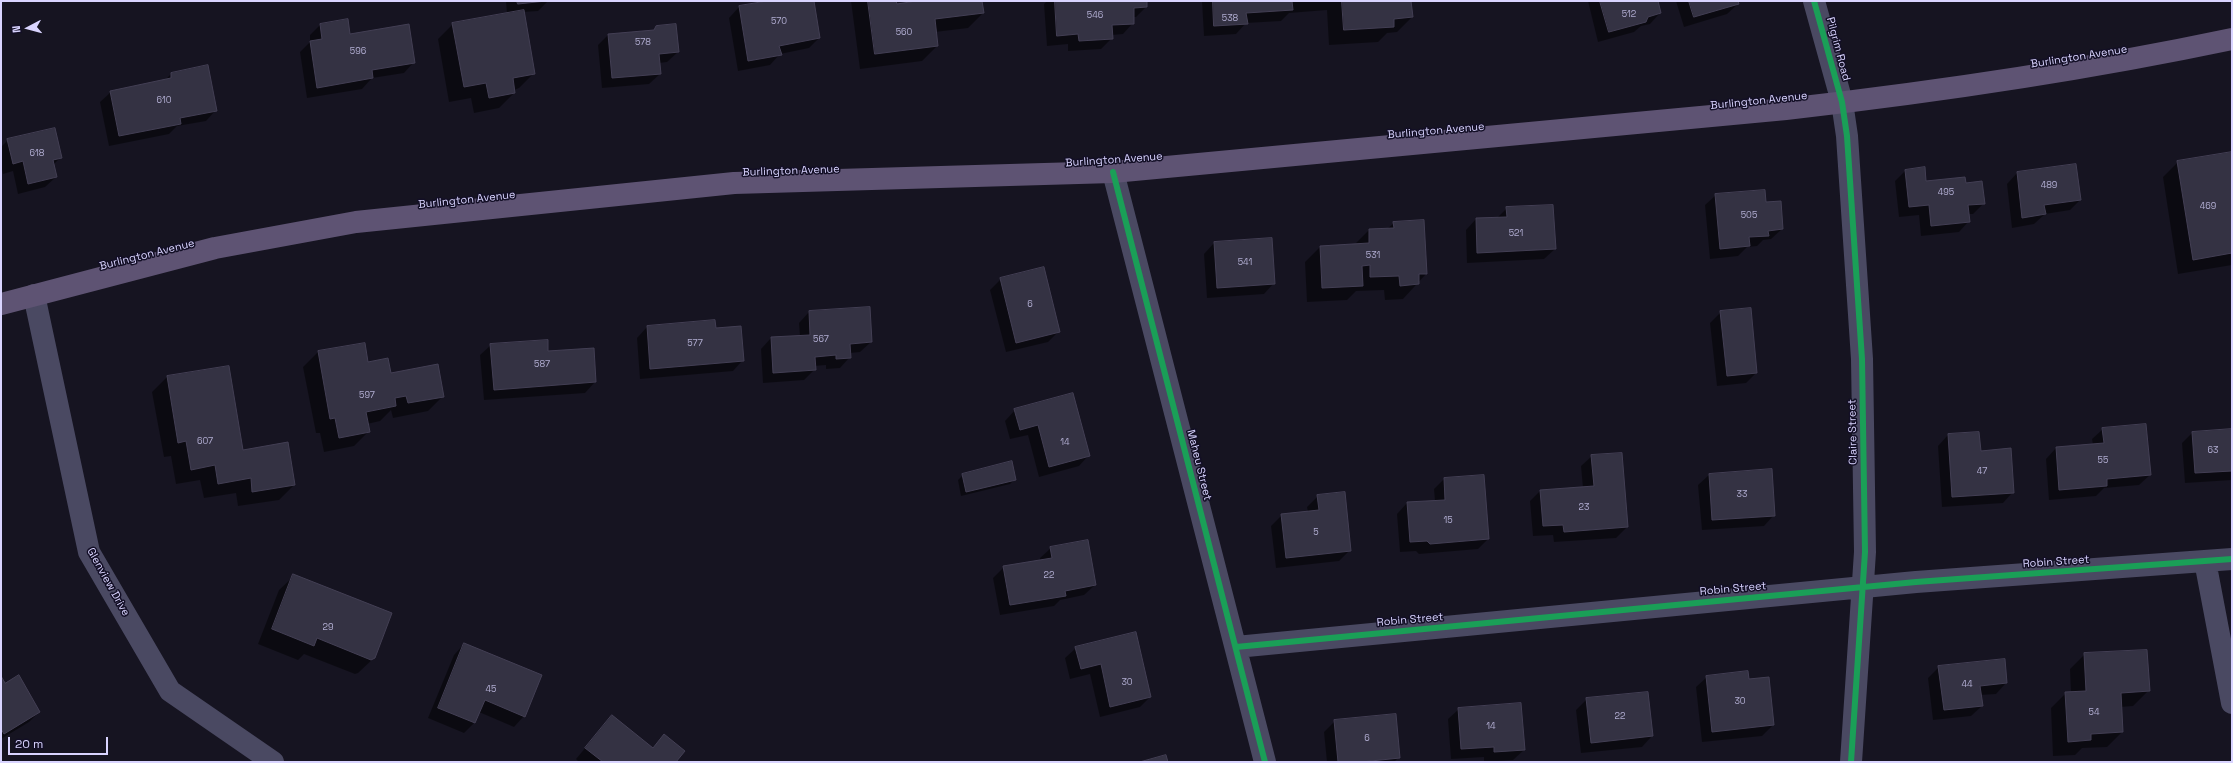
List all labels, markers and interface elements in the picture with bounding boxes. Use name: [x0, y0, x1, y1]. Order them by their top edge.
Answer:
north arrow: [8, 8, 48, 48]
house number: 512: [1622, 10, 1636, 20]
house number: 546: [1087, 11, 1103, 21]
house number: 538: [1222, 14, 1238, 24]
street label: Pilgrim Road: [1823, 16, 1853, 82]
house number: 570: [771, 17, 787, 27]
text: N: [9, 25, 23, 34]
house number: 560: [896, 28, 912, 38]
house number: 578: [635, 38, 651, 48]
street label: Burlington Avenue: [2030, 43, 2128, 71]
house number: 596: [350, 47, 366, 57]
street label: Burlington Avenue: [1710, 89, 1808, 113]
house number: 610: [156, 96, 172, 106]
street label: Burlington Avenue: [1387, 120, 1485, 142]
house number: 618: [30, 149, 44, 159]
street label: Burlington Avenue: [1065, 150, 1163, 170]
street label: Burlington Avenue: [742, 163, 840, 179]
house number: 489: [2041, 181, 2057, 191]
street label: Burlington Avenue: [418, 188, 516, 212]
house number: 495: [1938, 188, 1954, 198]
house number: 469: [2200, 202, 2216, 212]
house number: 505: [1741, 211, 1757, 221]
house number: 521: [1509, 229, 1523, 239]
street label: Burlington Avenue: [98, 237, 196, 273]
house number: 531: [1366, 251, 1380, 261]
house number: 541: [1238, 258, 1252, 268]
house number: 6: [1027, 300, 1033, 310]
house number: 567: [813, 335, 829, 345]
house number: 577: [687, 339, 703, 349]
house number: 587: [534, 360, 550, 370]
house number: 597: [359, 391, 375, 401]
street label: Claire Street: [1846, 399, 1860, 465]
street label: Maheu Street: [1184, 428, 1214, 502]
house number: 607: [197, 437, 213, 447]
house number: 14: [1060, 438, 1070, 448]
house number: 63: [2208, 446, 2218, 456]
house number: 55: [2098, 456, 2108, 466]
house number: 47: [1977, 467, 1987, 477]
house number: 33: [1737, 490, 1747, 500]
house number: 23: [1579, 503, 1589, 513]
house number: 15: [1443, 516, 1453, 526]
house number: 5: [1313, 528, 1319, 538]
street label: Glenview Drive: [84, 546, 132, 618]
street label: Robin Street: [2022, 553, 2090, 571]
house number: 22: [1044, 571, 1054, 581]
street label: Robin Street: [1699, 580, 1767, 598]
street label: Robin Street: [1376, 611, 1444, 629]
house number: 29: [323, 623, 333, 633]
house number: 30: [1121, 678, 1133, 688]
house number: 44: [1961, 680, 1973, 690]
house number: 45: [485, 685, 497, 695]
house number: 30: [1734, 697, 1746, 707]
house number: 54: [2088, 708, 2100, 718]
house number: 22: [1615, 712, 1625, 722]
house number: 14: [1486, 722, 1496, 732]
scale bar: [10, 729, 110, 755]
house number: 6: [1364, 734, 1370, 744]
text: 20 m: [15, 736, 43, 752]

